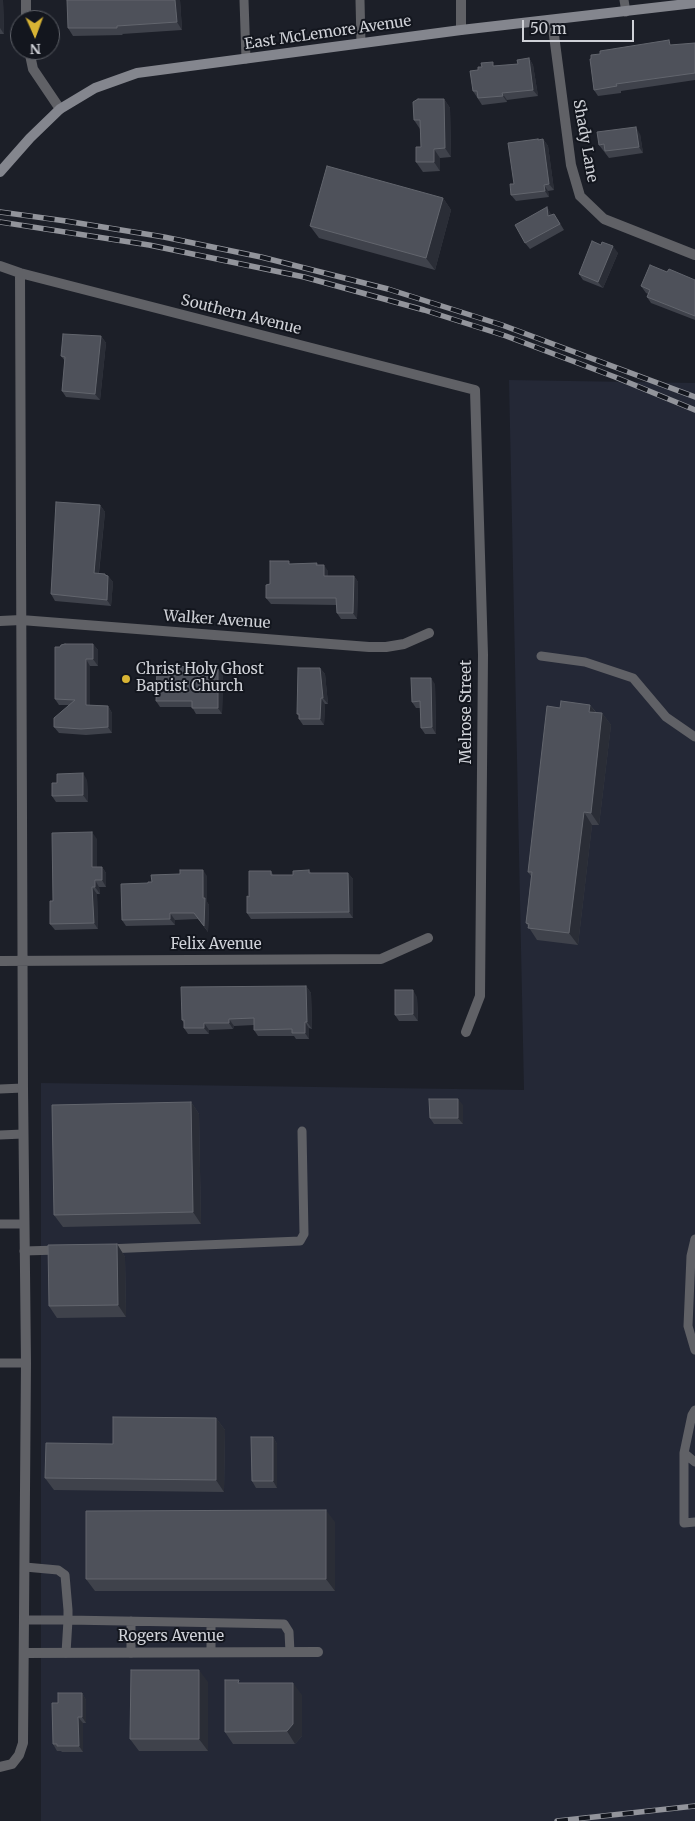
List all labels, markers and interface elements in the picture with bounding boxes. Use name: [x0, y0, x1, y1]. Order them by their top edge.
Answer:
north arrow: [10, 10, 60, 60]
scale bar: [525, 10, 638, 42]
street label: East McLemore Avenue: [243, 12, 413, 54]
text: 50 m: [530, 19, 567, 38]
text: N: [30, 40, 41, 58]
street label: Shady Lane: [569, 98, 601, 184]
street label: Southern Avenue: [179, 291, 303, 339]
street label: Walker Avenue: [163, 607, 271, 633]
street label: Melrose Street: [458, 660, 476, 764]
place label: Christ Holy Ghost Baptist Church: [136, 661, 264, 696]
marker: Christ Holy Ghost Baptist Church: [120, 673, 132, 685]
street label: Felix Avenue: [170, 936, 262, 954]
street label: Rogers Avenue: [118, 1628, 224, 1646]

